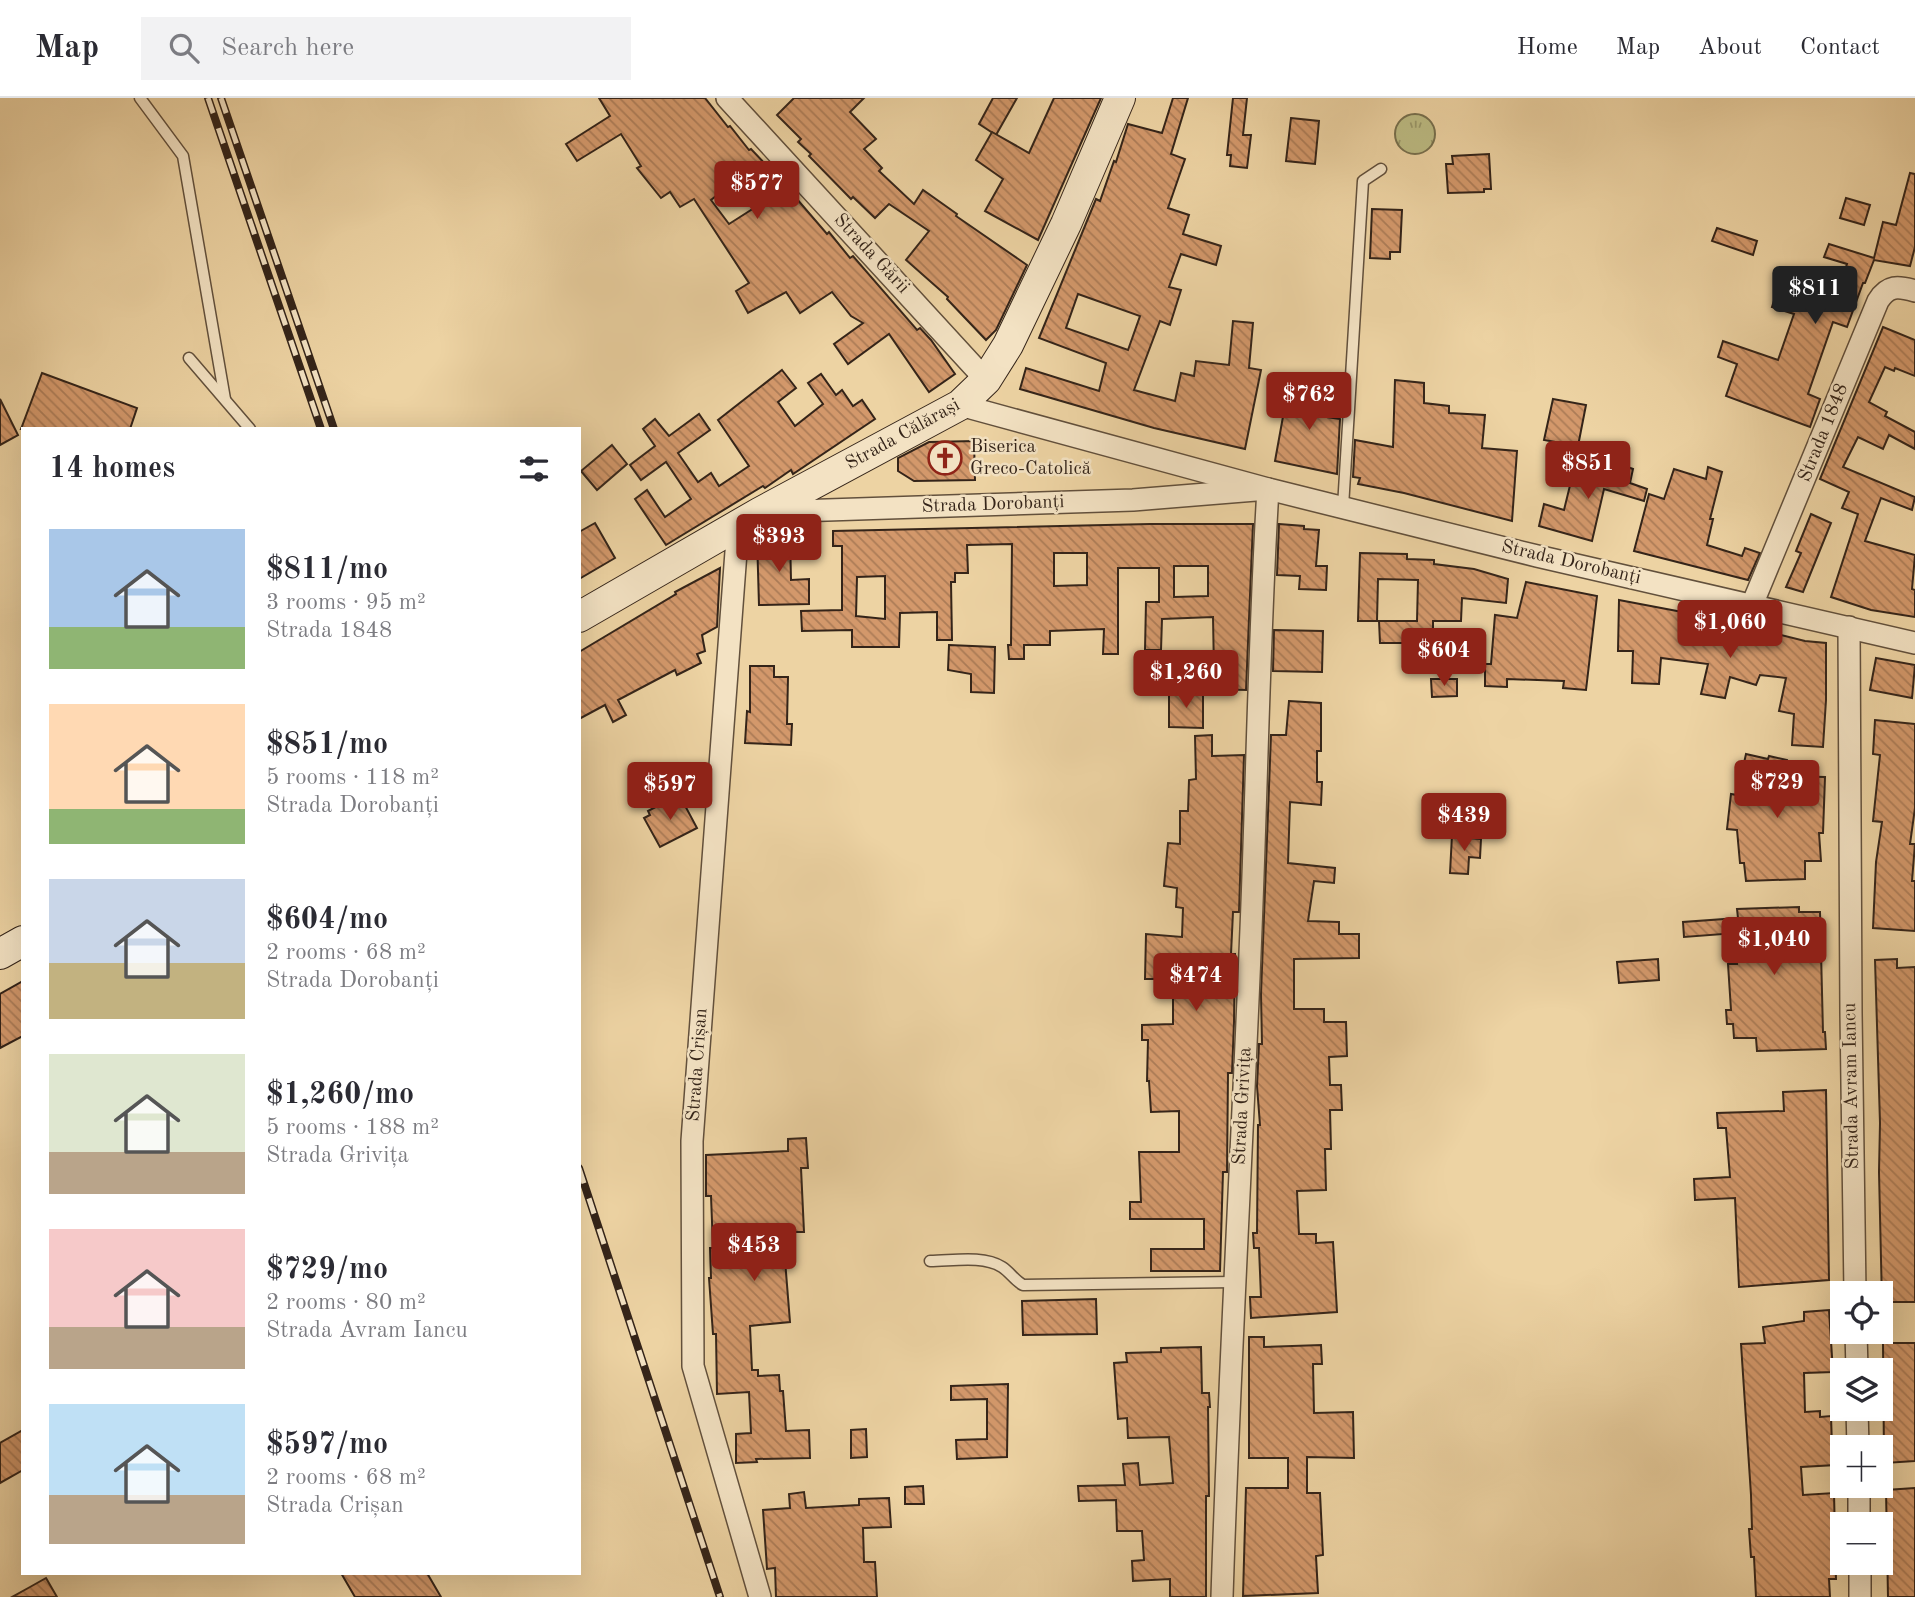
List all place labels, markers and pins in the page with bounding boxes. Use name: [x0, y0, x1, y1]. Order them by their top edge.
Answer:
pin: $577: [716, 162, 798, 221]
pin: $811: [1774, 266, 1856, 326]
pin: $762: [1268, 372, 1350, 432]
place label: Biserica Greco-Catolică: [970, 438, 1092, 479]
church icon: Biserica Greco-Catolică: [926, 439, 964, 477]
pin: $851: [1547, 442, 1629, 501]
pin: $393: [738, 514, 820, 574]
pin: $1,060: [1673, 601, 1787, 660]
pin: $604: [1403, 628, 1485, 688]
pin: $1,260: [1129, 650, 1243, 710]
pin: $729: [1736, 760, 1818, 820]
pin: $597: [629, 762, 711, 822]
pin: $439: [1423, 794, 1505, 853]
pin: $1,040: [1717, 918, 1831, 977]
pin: $474: [1155, 954, 1237, 1013]
pin: $453: [713, 1224, 795, 1283]

